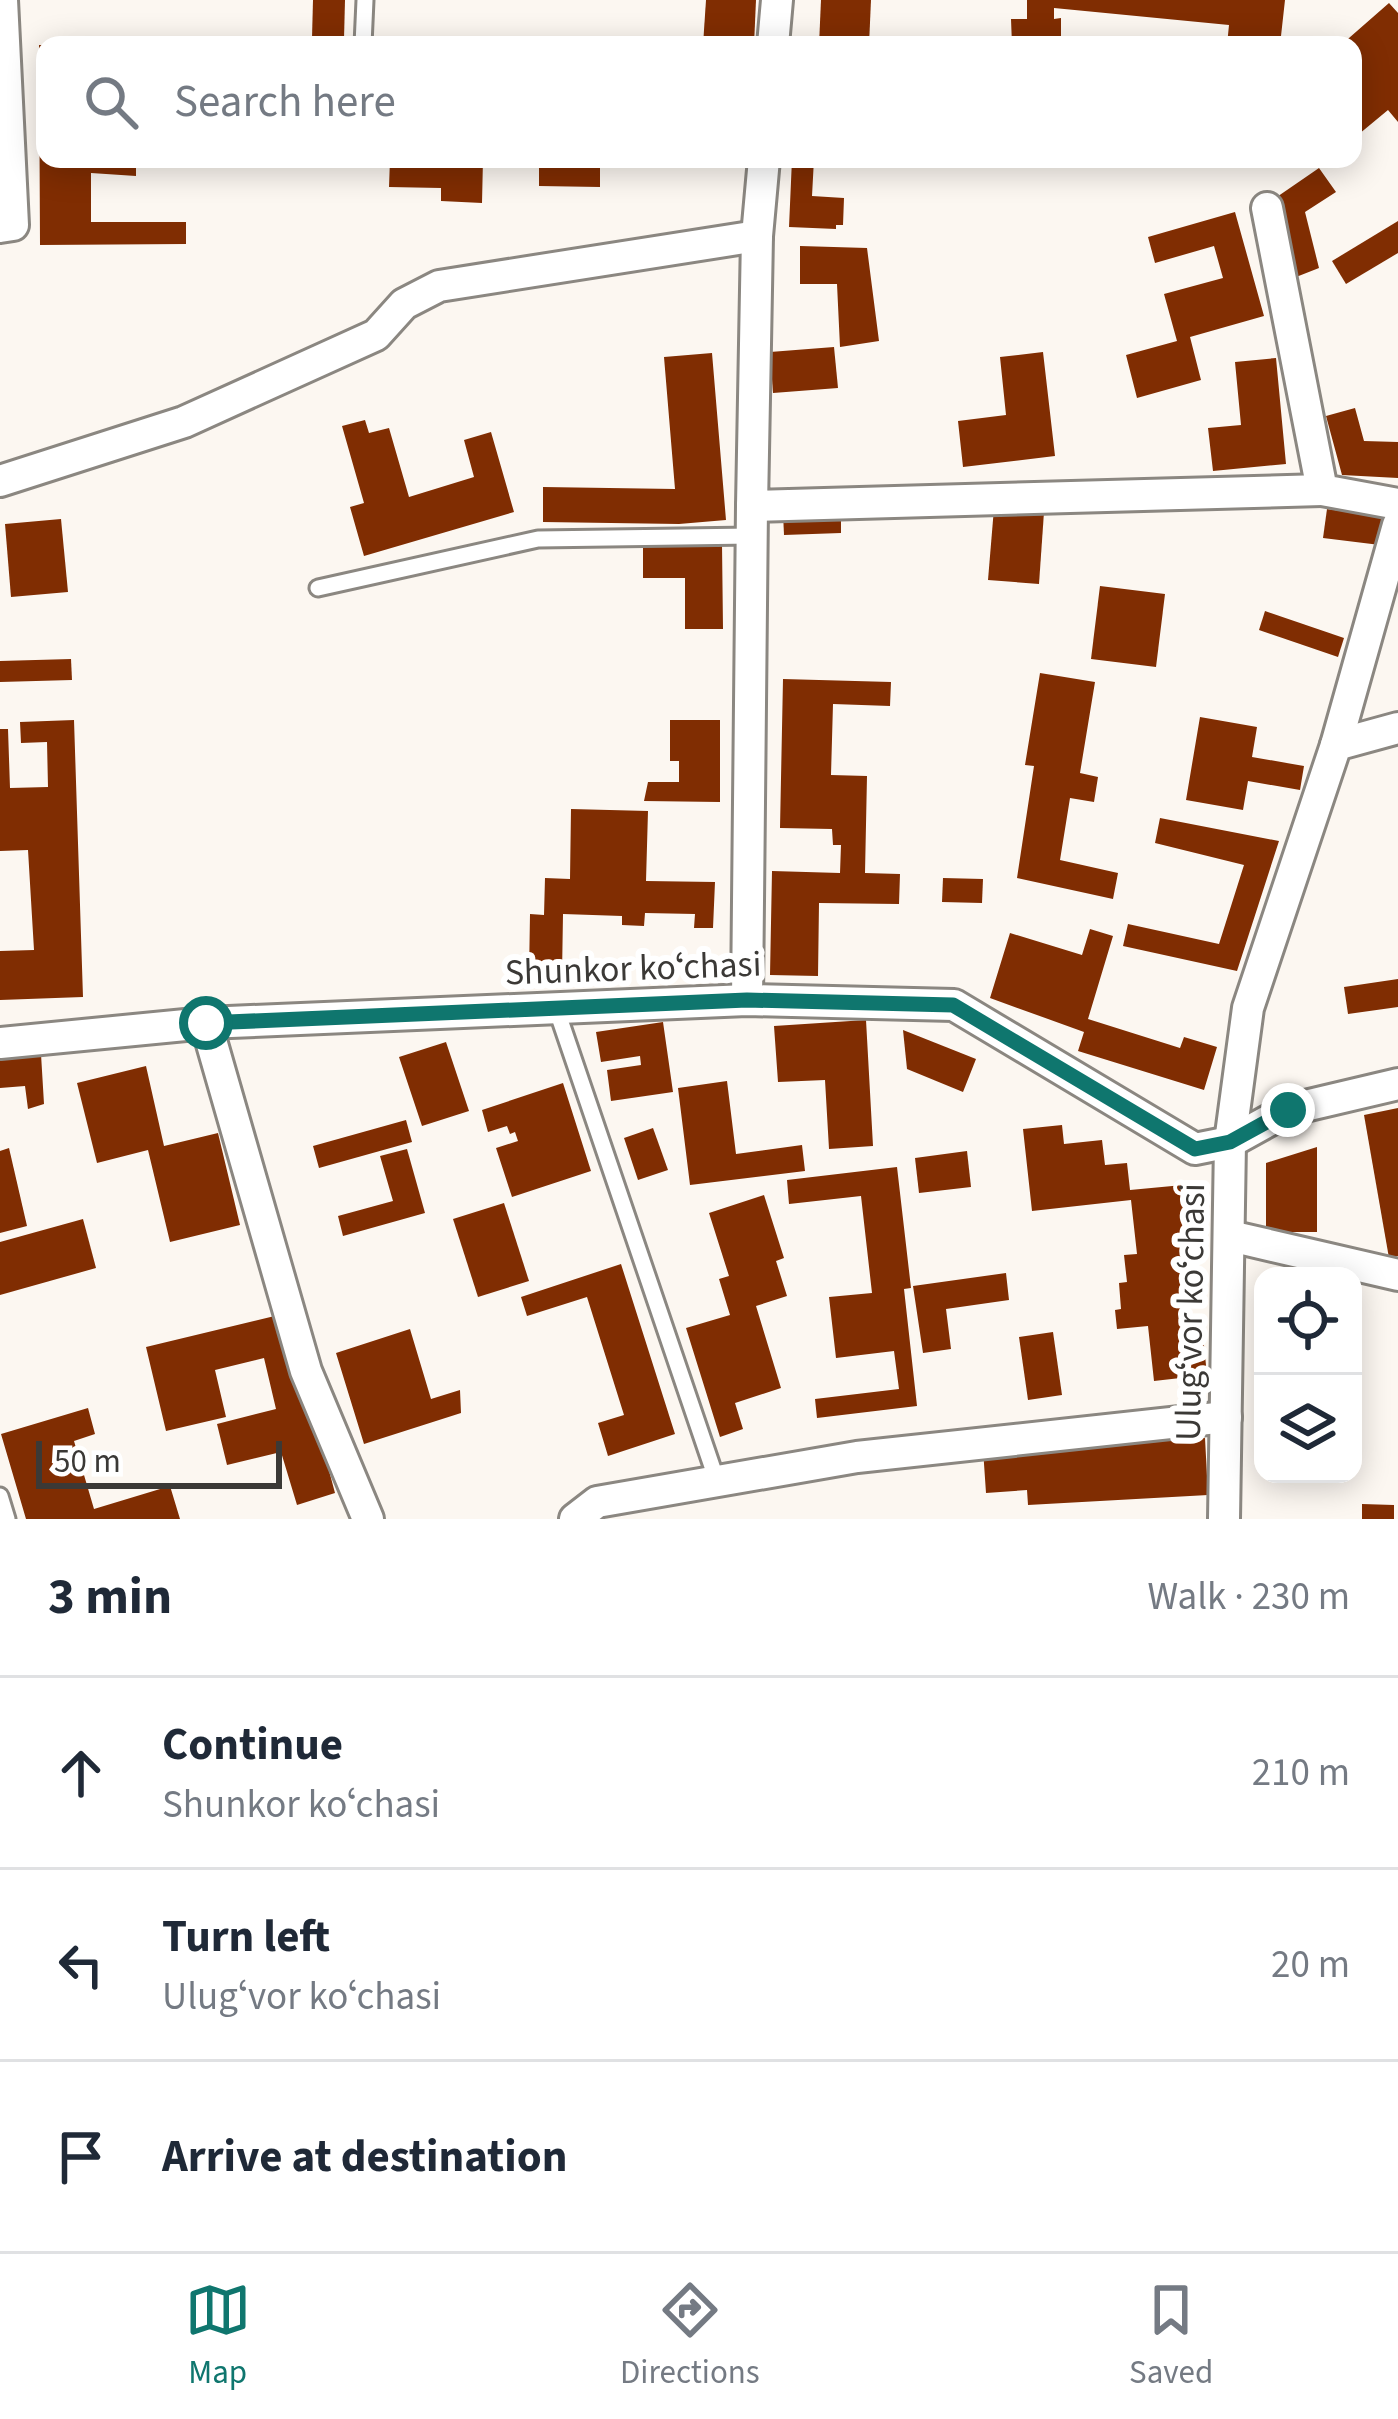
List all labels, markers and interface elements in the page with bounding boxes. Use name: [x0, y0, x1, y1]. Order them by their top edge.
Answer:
search box: [36, 36, 1362, 168]
icon: search: [78, 69, 144, 135]
text: Search here: [174, 70, 396, 134]
street label: Shunkor koʻchasi: [504, 939, 762, 998]
route start: [179, 996, 233, 1050]
route end: [1261, 1083, 1315, 1137]
street label: Ulugʻvor koʻchasi: [1163, 1183, 1218, 1441]
map controls: [1254, 1267, 1362, 1483]
button: locate: [1254, 1267, 1362, 1375]
button: layers: [1254, 1375, 1362, 1483]
scale bar: [36, 1435, 282, 1488]
text: 50 m: [54, 1438, 121, 1485]
text: 3 min: [48, 1561, 172, 1633]
text: Walk · 230 m: [1147, 1569, 1350, 1625]
text: Continue: [162, 1713, 343, 1777]
icon: ahead: [48, 1740, 114, 1806]
text: 210 m: [1252, 1745, 1350, 1801]
text: Shunkor koʻchasi: [162, 1777, 440, 1833]
text: Turn left: [162, 1905, 330, 1969]
icon: left: [48, 1932, 114, 1998]
text: 20 m: [1271, 1937, 1350, 1993]
text: Ulugʻvor koʻchasi: [162, 1969, 441, 2025]
icon: arrive: [48, 2124, 114, 2190]
text: Arrive at destination: [162, 2125, 567, 2189]
tab: Map: [185, 2277, 251, 2396]
tab: Directions: [620, 2277, 760, 2396]
tab: Saved: [1129, 2277, 1213, 2396]

